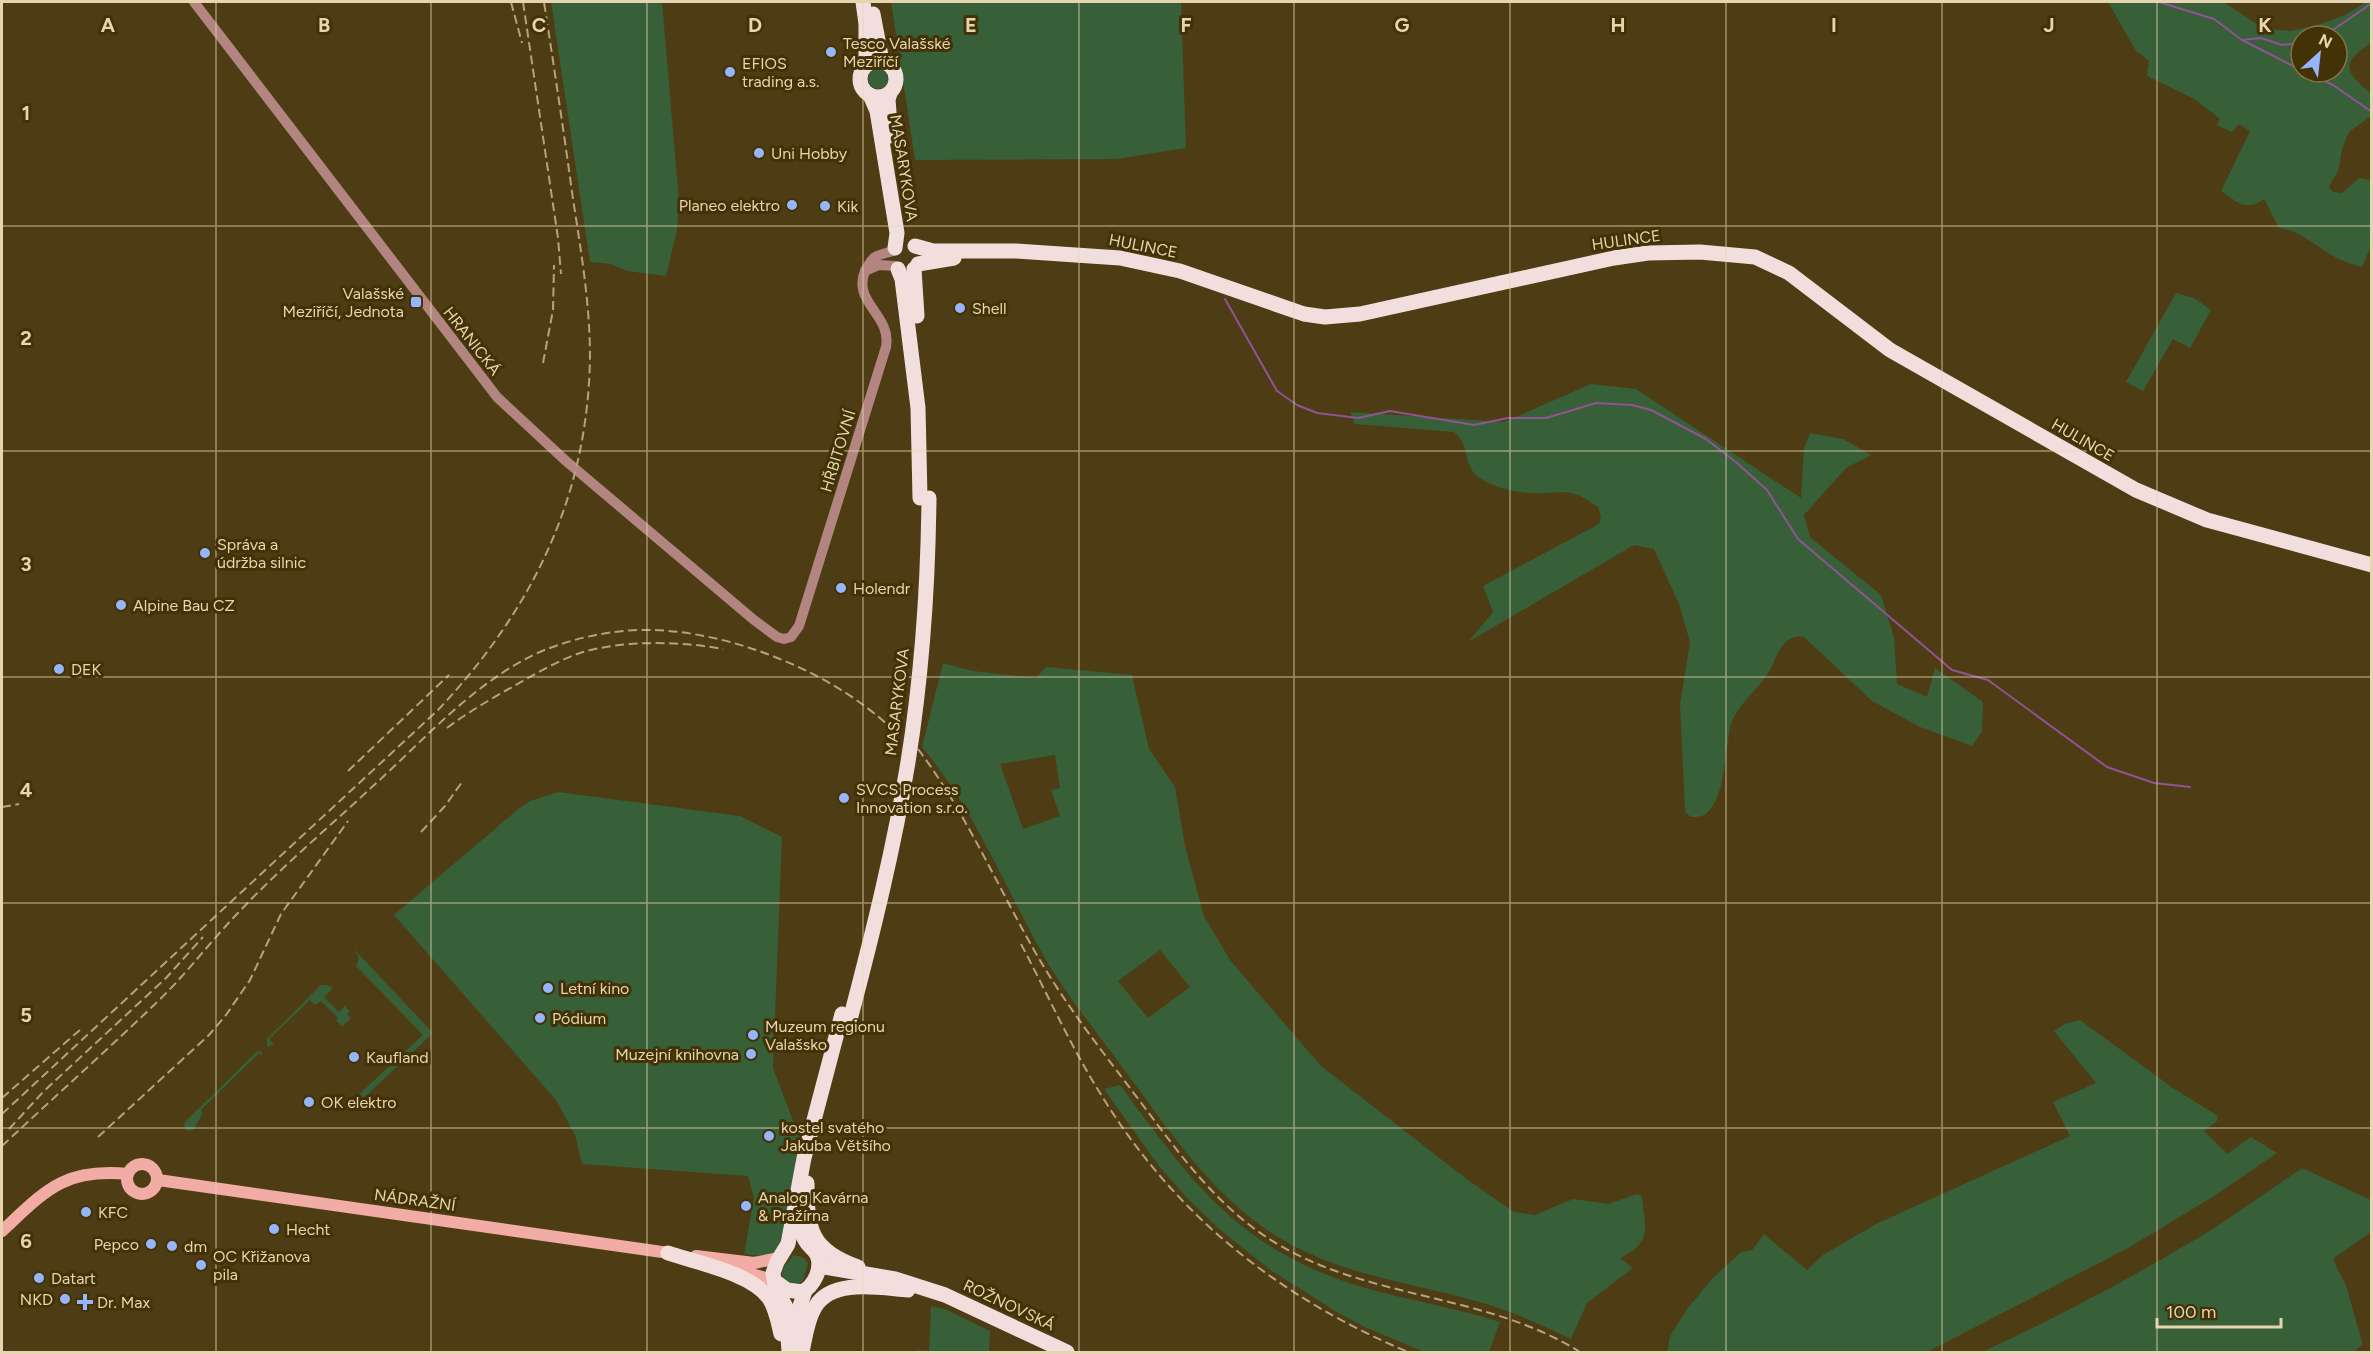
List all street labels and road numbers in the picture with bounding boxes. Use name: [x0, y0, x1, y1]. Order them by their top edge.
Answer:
street label: MASARYKOVA: [886, 113, 922, 223]
street label: HULINCE: [1590, 226, 1662, 254]
street label: HULINCE: [1107, 230, 1179, 262]
street label: HRANICKÁ: [439, 303, 505, 379]
street label: HŘBITOVNÍ: [816, 407, 860, 494]
street label: HULINCE: [2048, 414, 2118, 466]
street label: MASARYKOVA: [881, 647, 913, 757]
street label: NÁDRAŽNÍ: [373, 1185, 458, 1215]
street label: ROŽNOVSKÁ: [960, 1276, 1058, 1335]

